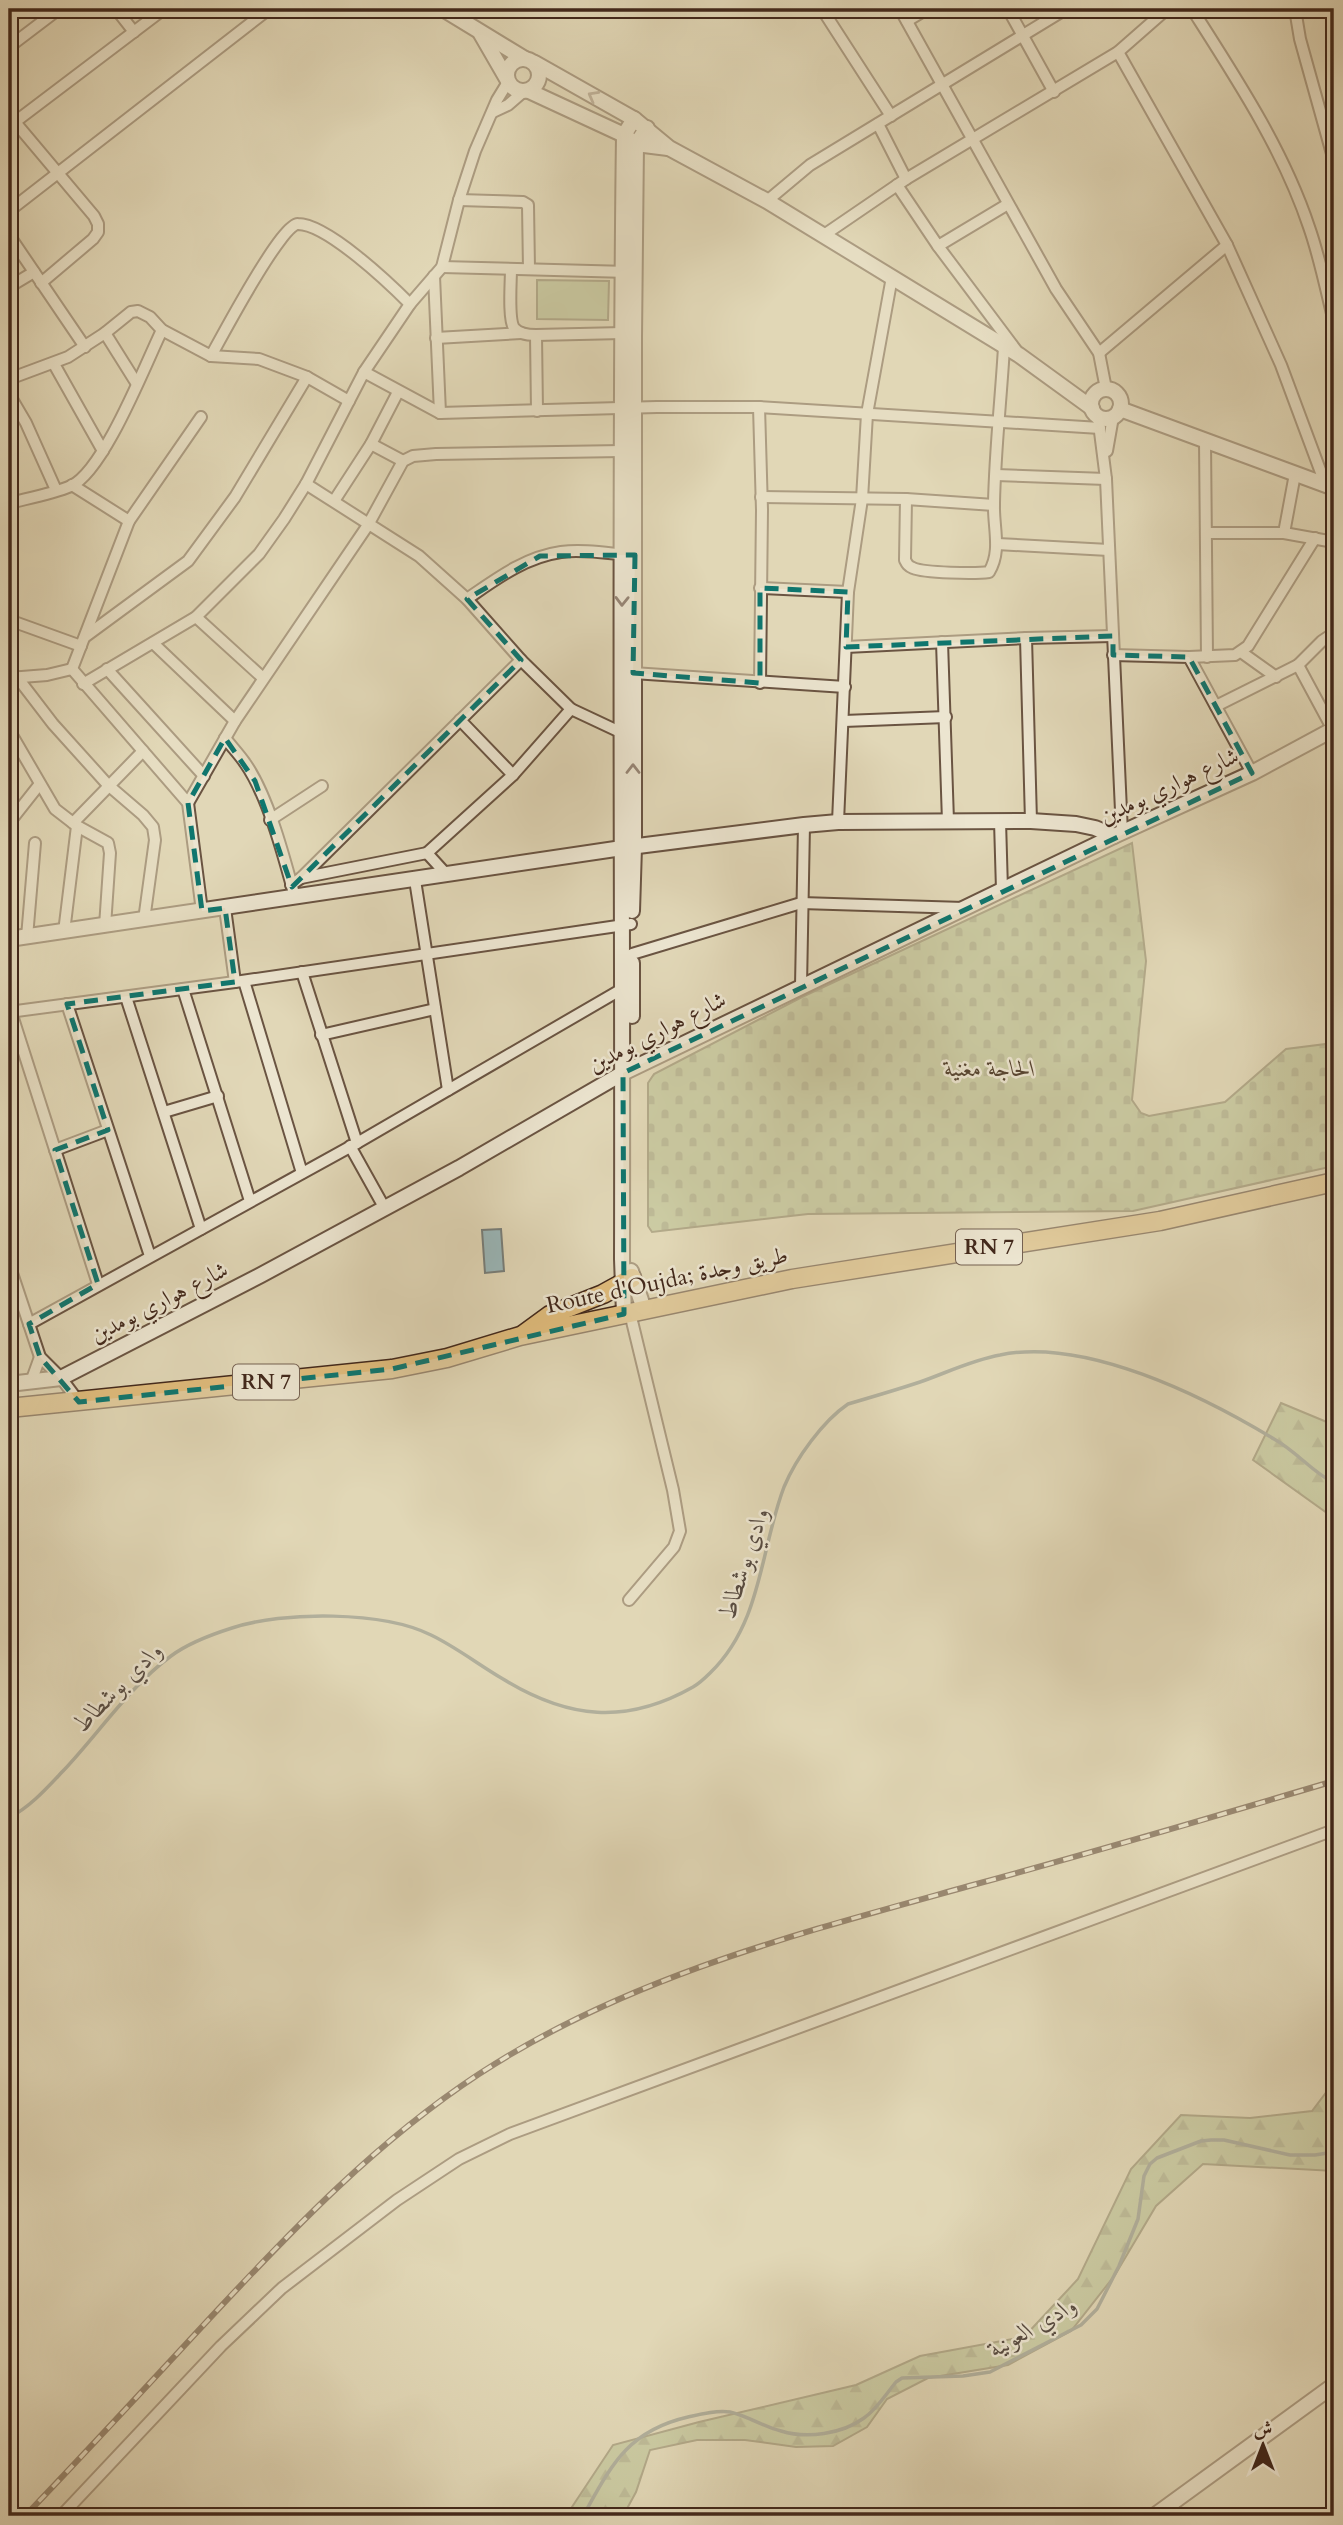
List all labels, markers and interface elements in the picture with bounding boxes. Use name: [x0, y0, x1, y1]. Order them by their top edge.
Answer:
one-way arrow: [587, 91, 600, 104]
one-way arrow: [614, 596, 630, 607]
street label: شارع هواري بومدين: [1094, 740, 1246, 836]
one-way arrow: [625, 763, 641, 774]
street label: شارع هواري بومدين: [583, 984, 733, 1084]
park label: الحاجة مغنية: [942, 1053, 1036, 1084]
road number: RN 7: [956, 1230, 1022, 1264]
street label: Route d'Oujda; طريق وجدة: [543, 1239, 791, 1321]
street label: شارع هواري بومدين: [85, 1254, 235, 1354]
road number: RN 7: [233, 1364, 299, 1400]
water label: وادي بوشطاط: [711, 1503, 779, 1623]
water label: وادي بوشطاط: [66, 1635, 172, 1741]
water label: وادي العونية: [981, 2288, 1084, 2368]
north arrow: [1228, 2410, 1298, 2480]
text: ش: [1254, 2416, 1272, 2442]

